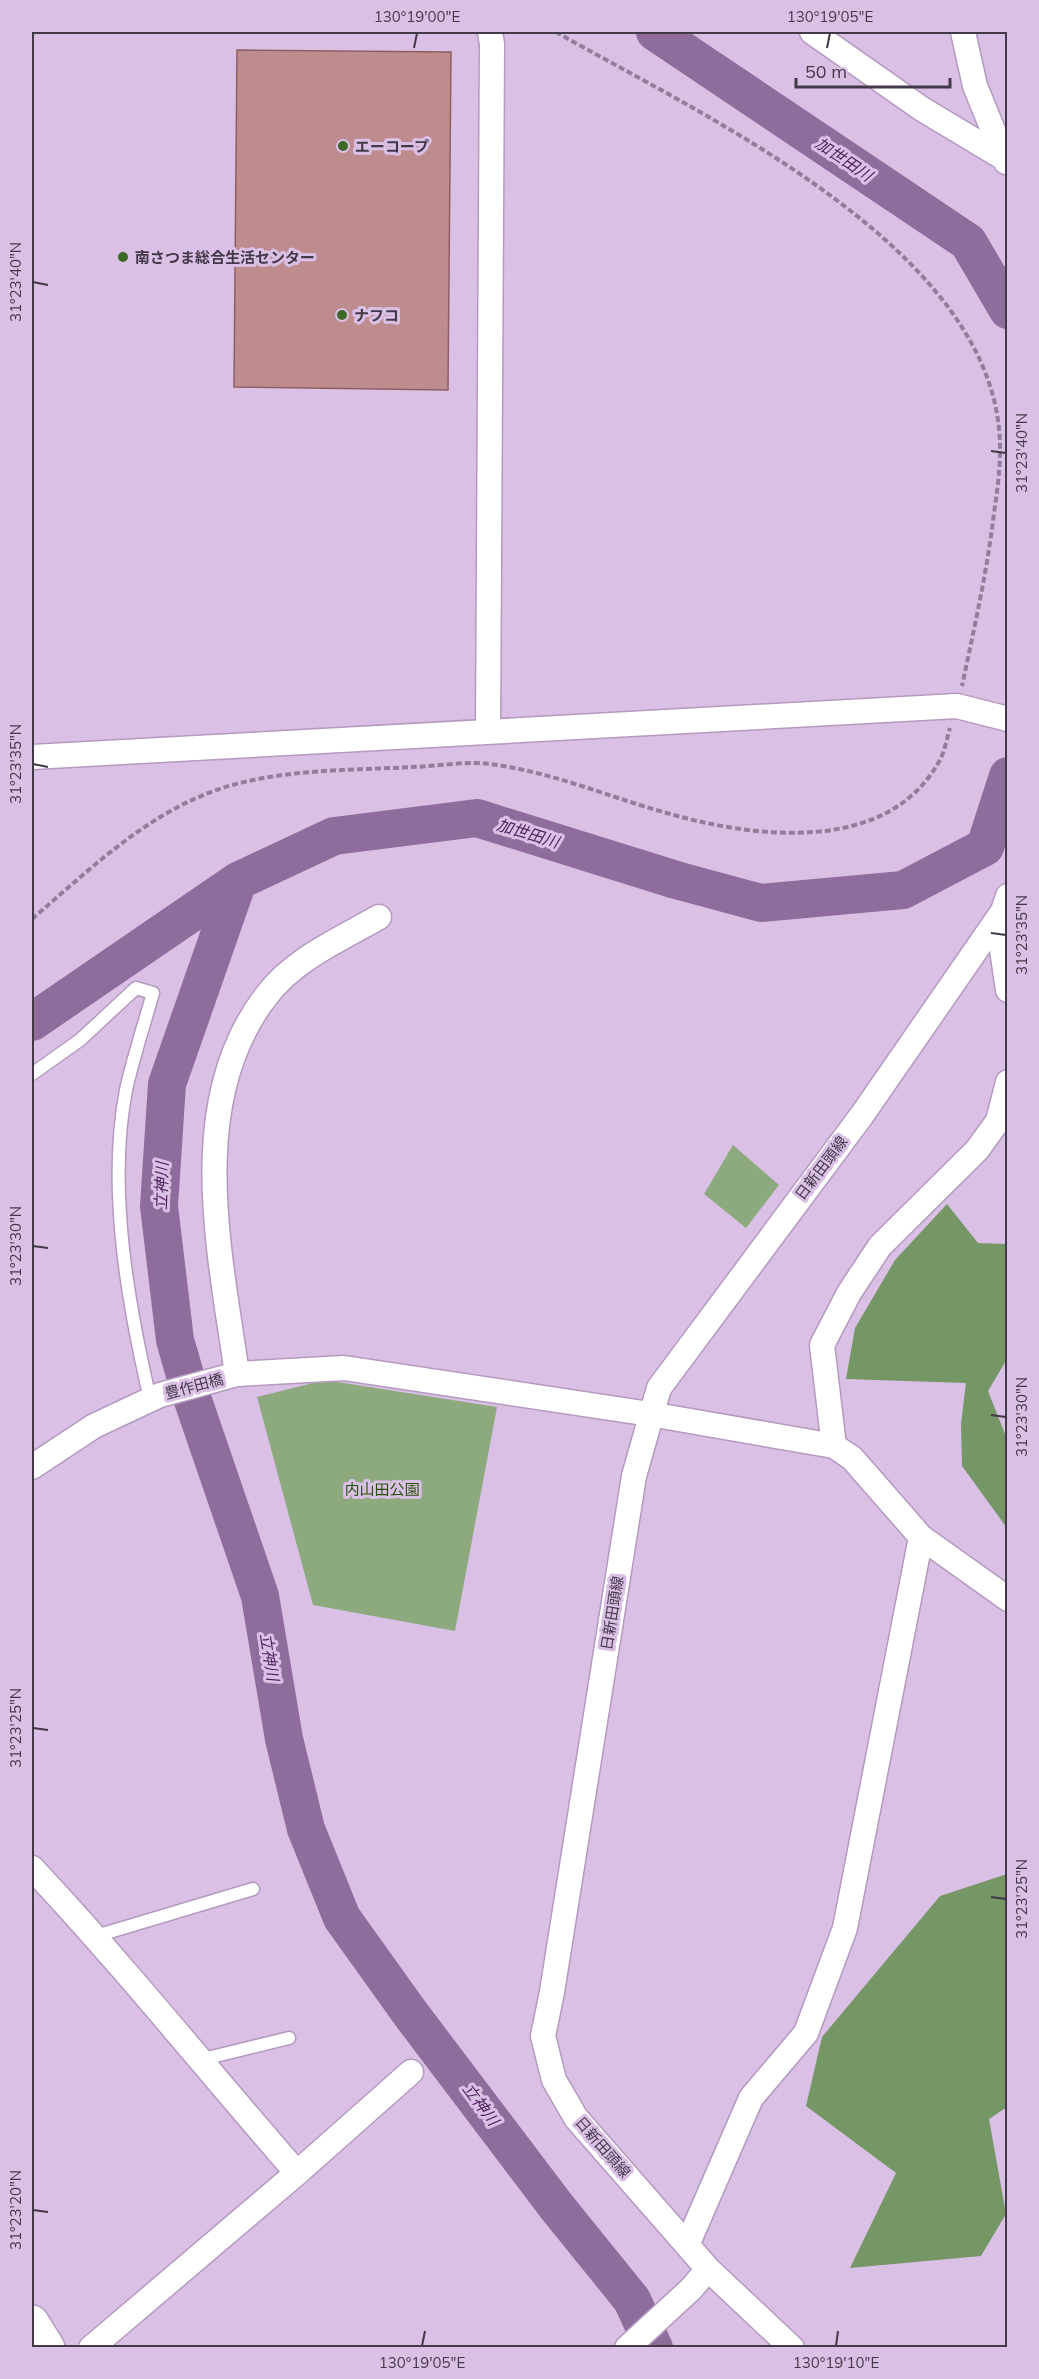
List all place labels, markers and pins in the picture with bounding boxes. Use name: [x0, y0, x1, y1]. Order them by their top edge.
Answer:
place label: エーコープ: [355, 137, 429, 156]
marker: エーコープ: [336, 139, 350, 153]
place label: 南さつま総合生活センター: [135, 248, 315, 267]
marker: 南さつま総合生活センター: [116, 250, 130, 264]
place label: ナフコ: [354, 306, 399, 325]
marker: ナフコ: [335, 308, 349, 322]

